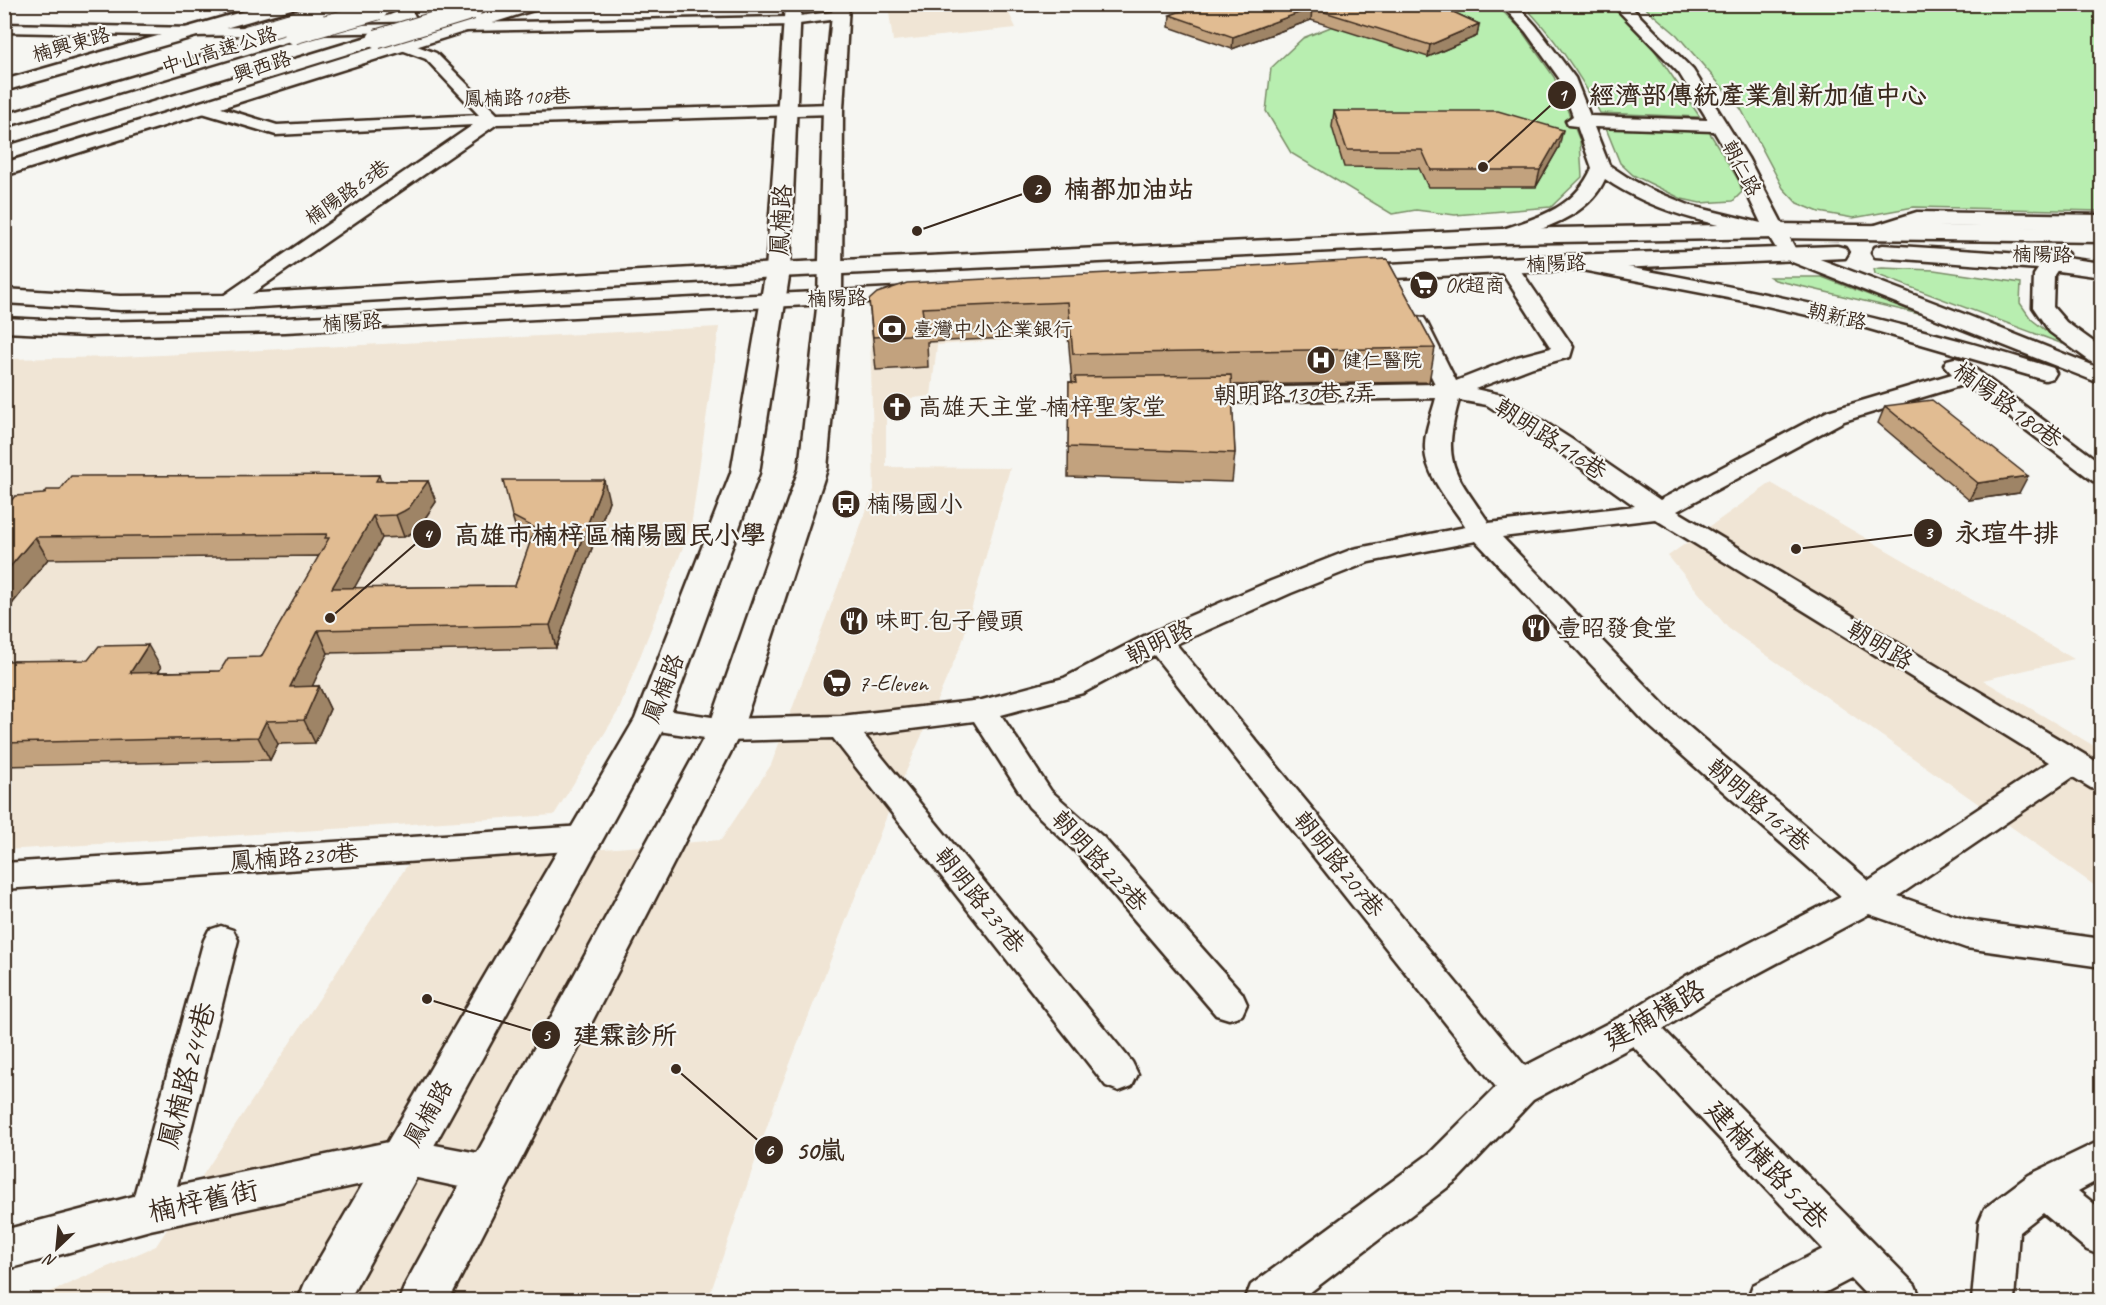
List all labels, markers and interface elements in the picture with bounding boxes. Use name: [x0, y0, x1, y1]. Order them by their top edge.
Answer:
street label: 楠興東路: [29, 21, 114, 68]
street label: 中山高速公路: [158, 21, 281, 80]
street label: 興西路: [230, 45, 295, 88]
callout: 經濟部傳統產業創新加值中心: [1547, 73, 1939, 117]
text: 經濟部傳統產業創新加值中心: [1589, 79, 1927, 112]
street label: 鳳楠路108巷: [463, 83, 572, 112]
text: 1: [1558, 84, 1568, 106]
street label: 朝仁路: [1716, 136, 1767, 201]
street label: 楠陽路63巷: [300, 153, 395, 231]
callout: 楠都加油站: [1022, 167, 1206, 211]
text: 楠都加油站: [1064, 173, 1194, 206]
text: 2: [1033, 178, 1043, 200]
street label: 鳳楠路: [764, 183, 798, 257]
street label: 楠陽路: [2012, 241, 2073, 268]
street label: 楠陽路: [1526, 250, 1587, 277]
supermarket icon: OK超商: [1408, 269, 1440, 301]
place label: OK超商: [1445, 273, 1505, 298]
street label: 楠陽路: [807, 285, 868, 312]
street label: 朝新路: [1805, 298, 1870, 336]
street label: 楠陽路: [321, 308, 384, 337]
bank icon: 臺灣中小企業銀行: [876, 313, 908, 345]
place label: 臺灣中小企業銀行: [913, 317, 1073, 342]
hospital icon: 健仁醫院: [1305, 344, 1337, 376]
place label: 健仁醫院: [1342, 348, 1422, 373]
street label: 楠陽路180巷: [1947, 355, 2069, 455]
street label: 朝明路130巷7弄: [1213, 378, 1377, 410]
church icon: 高雄天主堂-楠梓聖家堂: [881, 391, 913, 423]
street label: 朝明路116巷: [1489, 391, 1613, 487]
place label: 高雄天主堂-楠梓聖家堂: [918, 392, 1166, 422]
bus stop icon: 楠陽國小: [830, 488, 862, 520]
place label: 楠陽國小: [867, 489, 963, 519]
callout: 永瑄牛排: [1913, 511, 2071, 555]
callout: 高雄市楠梓區楠陽國民小學: [412, 512, 778, 556]
text: 永瑄牛排: [1955, 517, 2059, 550]
text: 高雄市楠梓區楠陽國民小學: [454, 519, 766, 552]
text: 3: [1924, 522, 1934, 544]
text: 4: [423, 524, 433, 546]
restaurant icon: 味町.包子饅頭: [838, 605, 870, 637]
place label: 味町.包子饅頭: [875, 606, 1024, 636]
restaurant icon: 壹昭發食堂: [1520, 612, 1552, 644]
street label: 朝明路: [1120, 613, 1198, 671]
place label: 壹昭發食堂: [1557, 613, 1677, 643]
street label: 朝明路: [1841, 614, 1919, 676]
street label: 鳳楠路: [636, 649, 690, 727]
supermarket icon: 7-Eleven: [821, 667, 853, 699]
place label: 7-Eleven: [858, 668, 929, 698]
street label: 朝明路167巷: [1701, 752, 1817, 858]
street label: 朝明路223巷: [1045, 804, 1155, 918]
street label: 朝明路207巷: [1287, 805, 1391, 923]
street label: 鳳楠路230巷: [229, 838, 359, 876]
street label: 朝明路231巷: [928, 841, 1032, 959]
street label: 建楠橫路: [1597, 971, 1712, 1058]
street label: 鳳楠路244巷: [150, 997, 223, 1152]
callout: 建霖診所: [531, 1013, 689, 1057]
text: 建霖診所: [573, 1019, 677, 1052]
text: 5: [542, 1024, 552, 1046]
street label: 鳳楠路: [397, 1074, 459, 1152]
street label: 建楠橫路52巷: [1699, 1092, 1837, 1237]
callout: 50嵐: [754, 1128, 857, 1172]
text: 50嵐: [796, 1134, 844, 1167]
text: 6: [765, 1139, 775, 1161]
street label: 楠梓舊街: [145, 1172, 262, 1229]
north arrow: [27, 1218, 87, 1278]
text: N: [39, 1248, 60, 1272]

